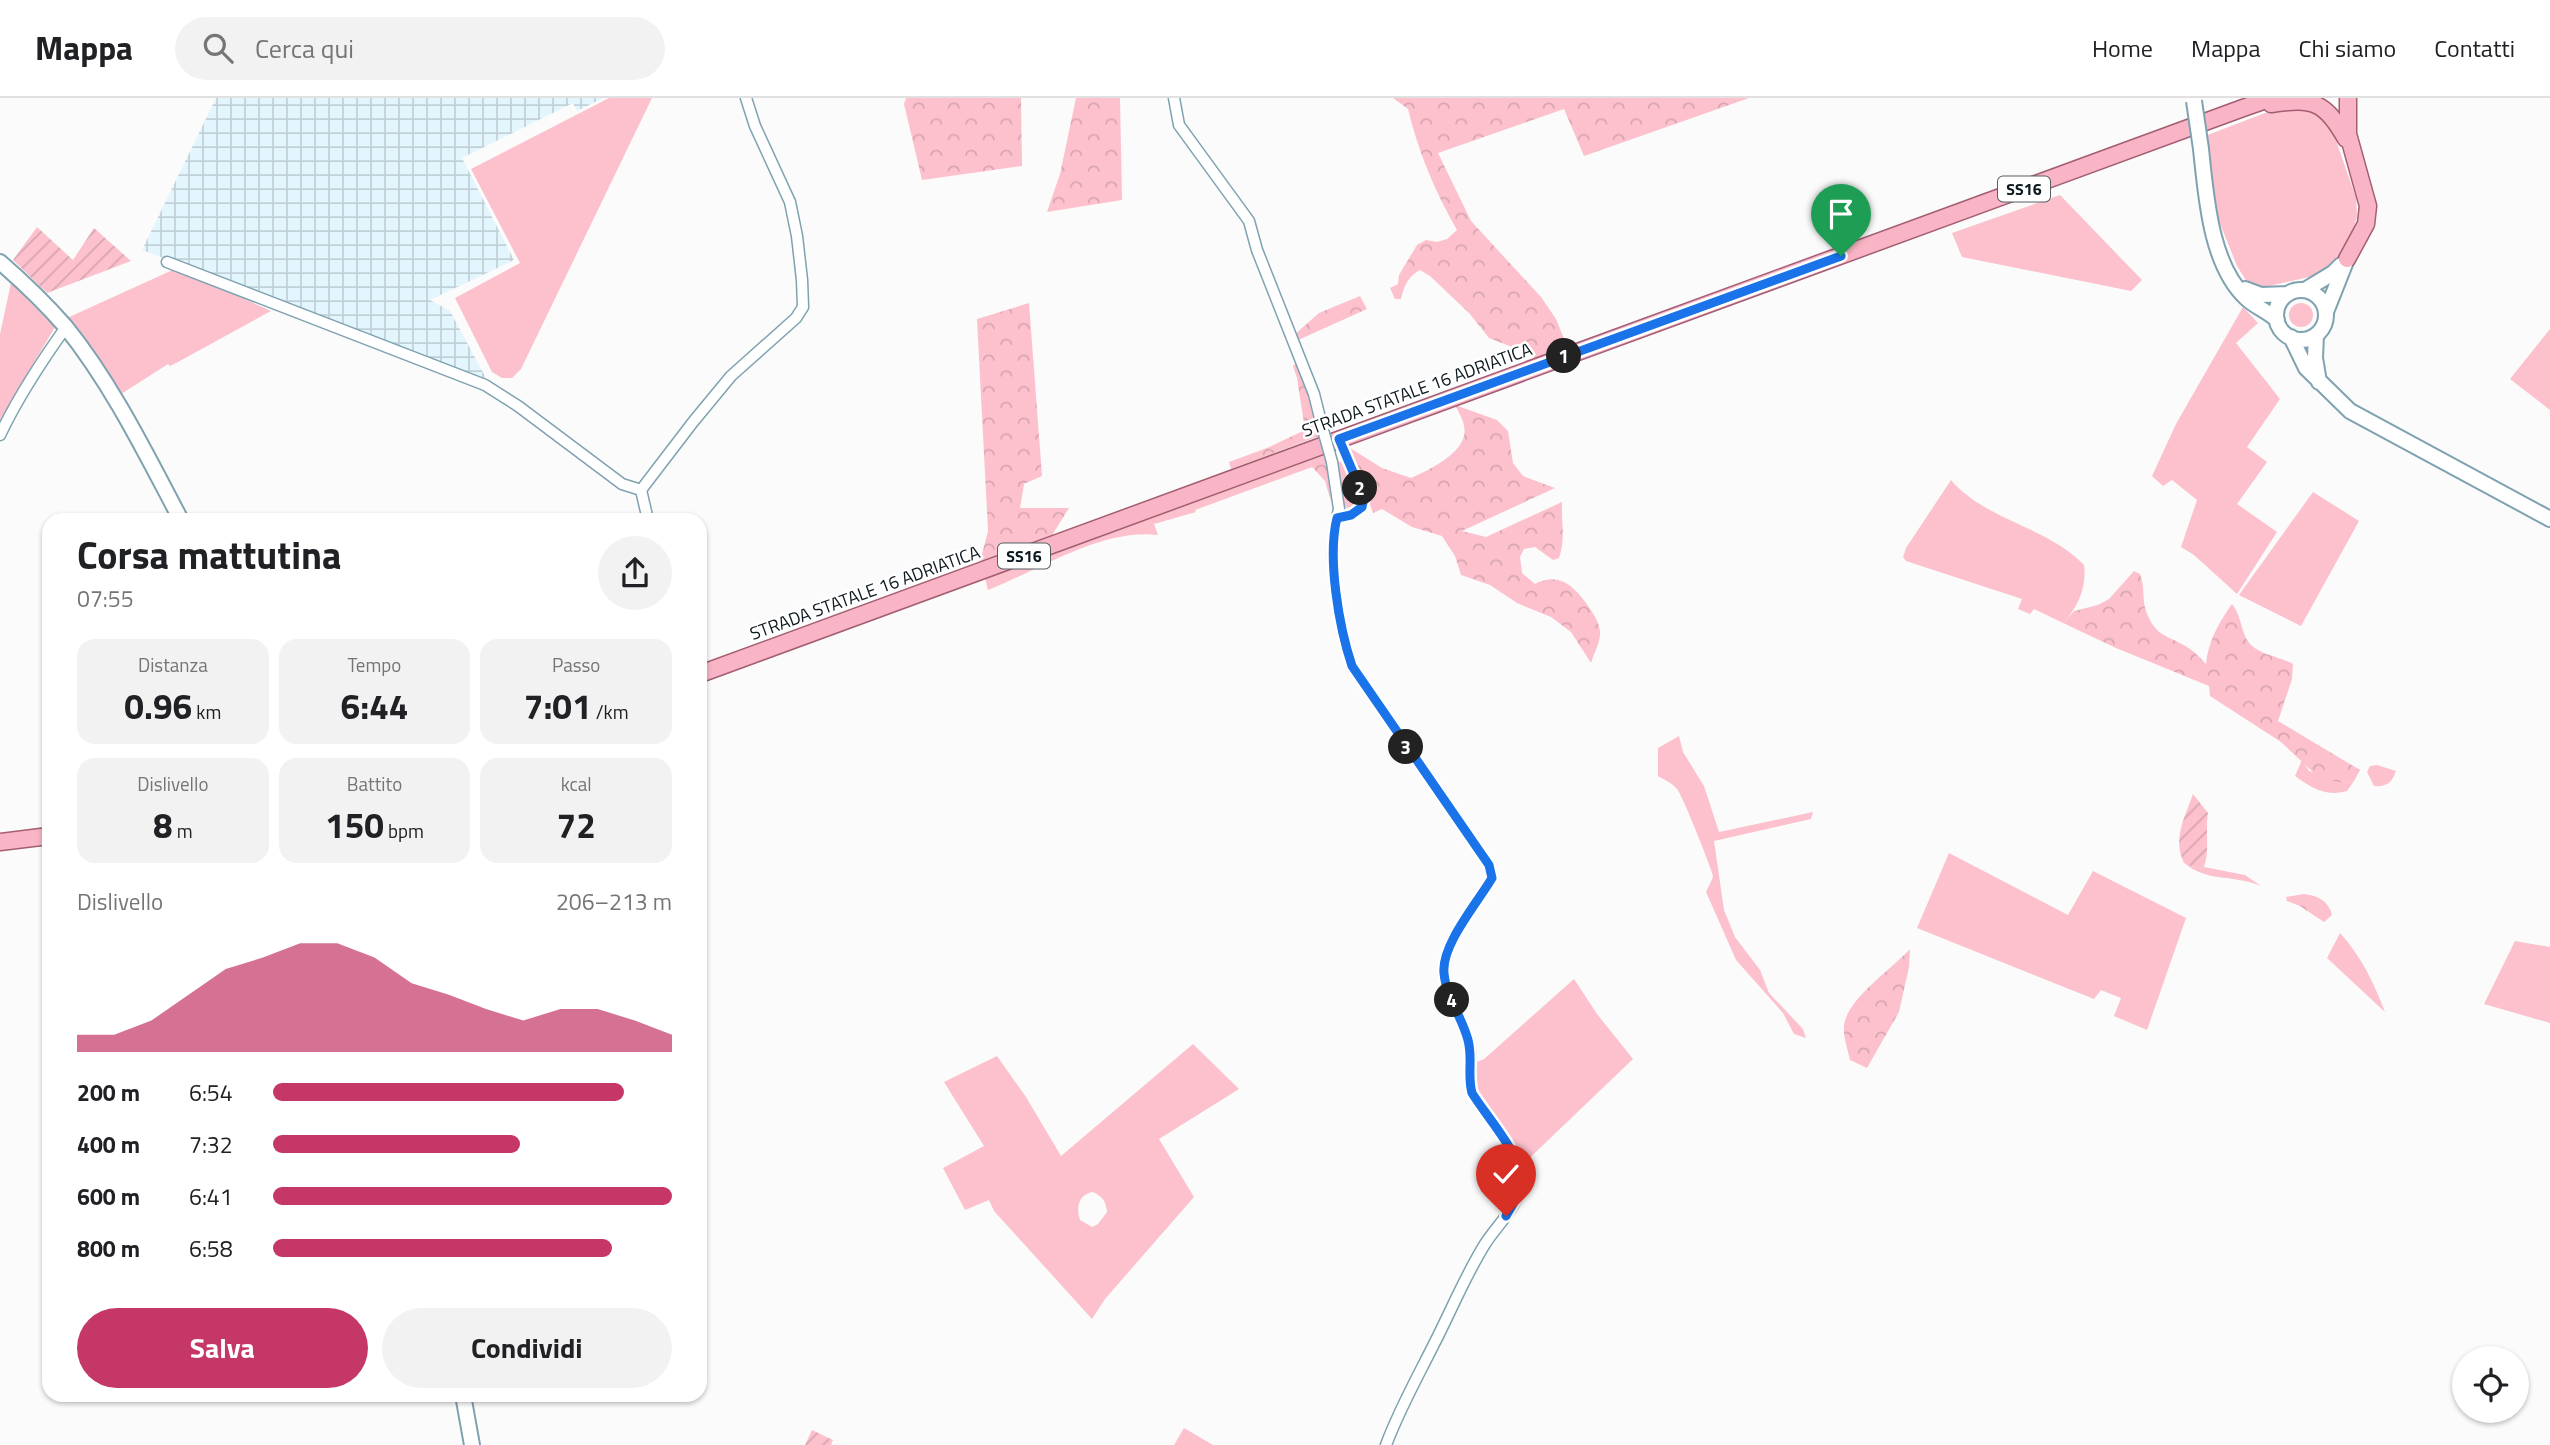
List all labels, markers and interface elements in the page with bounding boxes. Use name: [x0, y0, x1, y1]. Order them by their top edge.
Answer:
search box: [175, 17, 665, 80]
text: Mappa: [35, 23, 133, 73]
icon: search: [199, 29, 237, 67]
text: Cerca qui: [255, 29, 354, 68]
text: Home: [2092, 30, 2153, 66]
text: Mappa: [2191, 30, 2260, 66]
text: Chi siamo: [2298, 30, 2396, 66]
text: Contatti: [2434, 30, 2515, 66]
road number: SS16: [1998, 176, 2050, 202]
pin: [1811, 184, 1871, 256]
icon: arrive: [1822, 195, 1860, 233]
street label: STRADA STATALE 16 ADRIATICA: [1298, 335, 1536, 444]
pin: 1: [1546, 338, 1582, 374]
text: 1: [1558, 341, 1569, 370]
pin: 2: [1342, 470, 1378, 506]
text: 2: [1354, 473, 1365, 502]
text: Corsa mattutina: [77, 526, 341, 584]
button: share: [598, 536, 672, 610]
street label: STRADA STATALE 16 ADRIATICA: [746, 538, 984, 647]
road number: SS16: [998, 544, 1050, 569]
text: 07:55: [77, 581, 134, 616]
text: Distanza: [138, 650, 208, 679]
text: Tempo: [348, 650, 401, 679]
text: Passo: [552, 650, 600, 679]
text: 0.96: [124, 679, 192, 733]
text: 6:44: [341, 679, 408, 733]
text: 7:01: [524, 679, 592, 733]
text: km: [192, 697, 221, 726]
text: /km: [592, 697, 629, 726]
pin: 3: [1388, 730, 1424, 764]
text: 3: [1400, 732, 1411, 761]
text: Dislivello: [137, 769, 208, 798]
text: Battito: [347, 769, 402, 798]
text: kcal: [561, 769, 592, 798]
text: 8: [153, 798, 173, 852]
text: 150: [325, 798, 384, 852]
text: 72: [557, 798, 596, 852]
text: m: [173, 816, 193, 845]
text: bpm: [384, 816, 424, 845]
text: Dislivello: [77, 884, 163, 919]
text: 206–213 m: [556, 884, 672, 919]
pin: 4: [1434, 982, 1470, 1018]
text: 4: [1446, 985, 1457, 1014]
text: 200 m: [77, 1075, 140, 1110]
text: 6:54: [189, 1075, 233, 1110]
text: 400 m: [77, 1127, 140, 1162]
text: 7:32: [189, 1127, 233, 1162]
pin: [1476, 1144, 1536, 1216]
icon: check: [1487, 1155, 1525, 1193]
text: 600 m: [77, 1179, 140, 1214]
text: 6:41: [189, 1179, 233, 1214]
text: 800 m: [77, 1231, 140, 1266]
text: 6:58: [189, 1231, 233, 1266]
button: Salva: [77, 1308, 368, 1388]
button: Condividi: [382, 1308, 672, 1388]
map controls: [2452, 1346, 2529, 1423]
button: locate: [2452, 1346, 2529, 1423]

